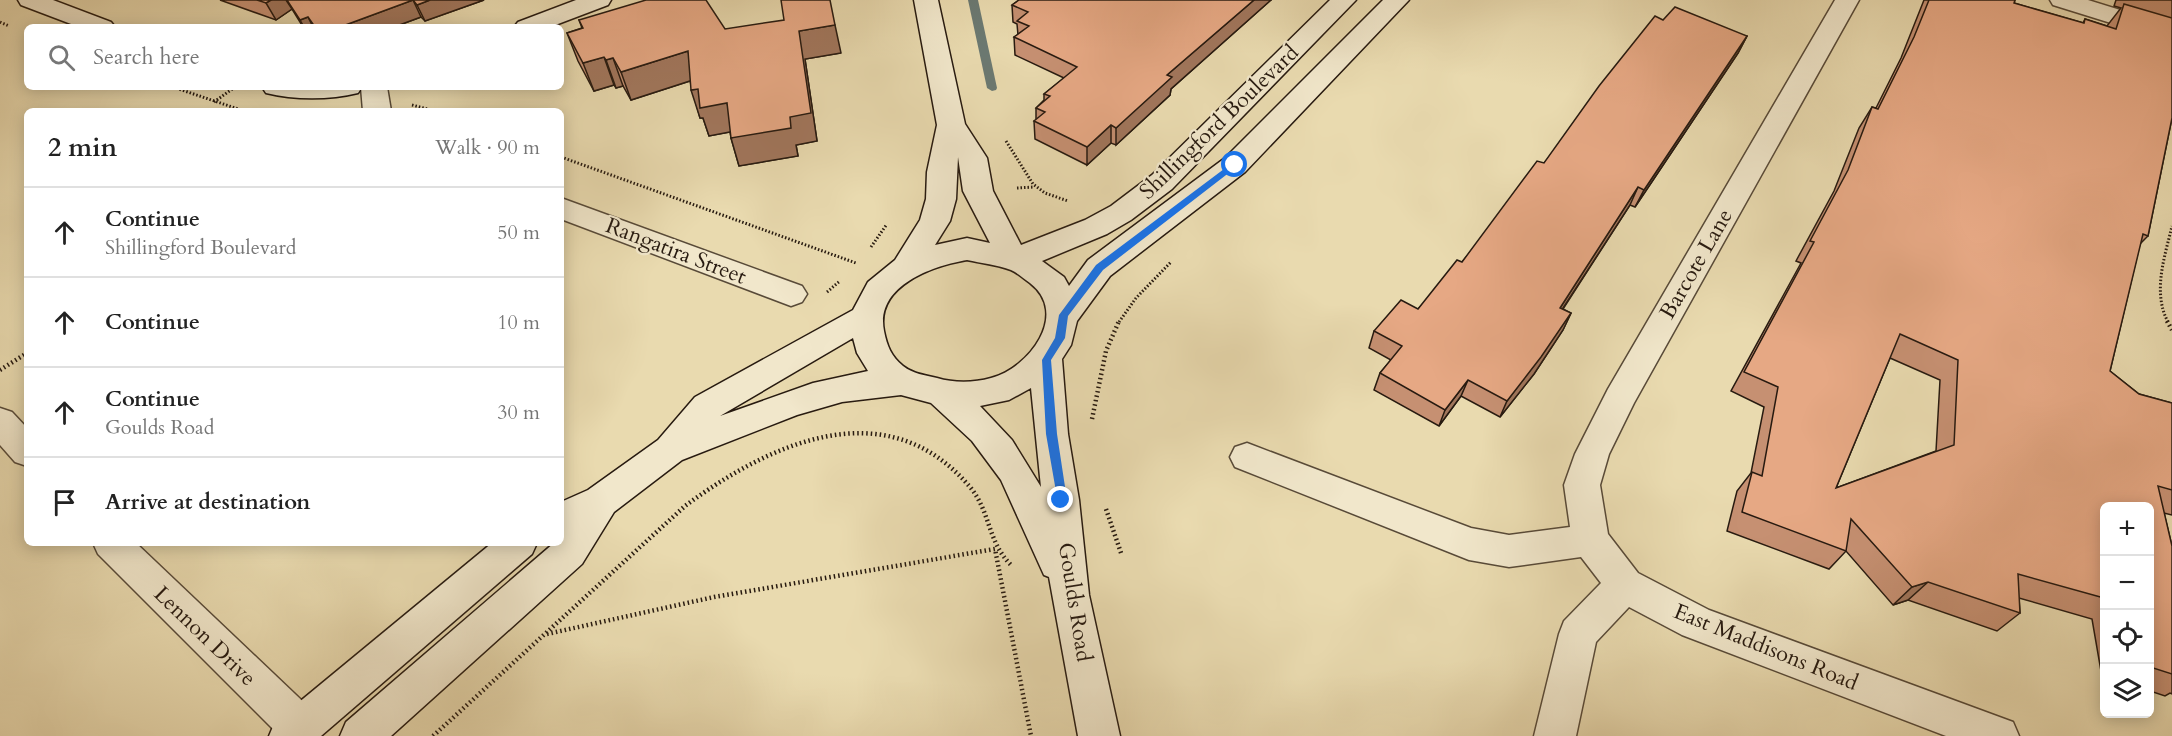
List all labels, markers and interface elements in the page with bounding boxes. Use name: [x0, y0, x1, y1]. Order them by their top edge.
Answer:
search box: [24, 24, 564, 90]
street label: Shillingford Boulevard: [1133, 38, 1305, 206]
icon: search: [45, 41, 78, 74]
text: Search here: [93, 42, 200, 72]
text: 2 min: [48, 130, 117, 165]
text: Walk · 90 m: [435, 134, 540, 161]
route start: [1221, 151, 1247, 177]
street label: Barcote Lane: [1652, 203, 1740, 325]
text: Continue: [105, 204, 200, 234]
street label: Rangatira Street: [601, 210, 751, 292]
icon: ahead: [48, 216, 81, 249]
text: 50 m: [497, 219, 540, 246]
text: Shillingford Boulevard: [105, 234, 296, 261]
icon: ahead: [48, 306, 81, 339]
text: Continue: [105, 307, 200, 337]
text: 10 m: [497, 309, 540, 336]
text: Continue: [105, 384, 200, 414]
icon: ahead: [48, 396, 81, 429]
text: 30 m: [497, 399, 540, 426]
text: Goulds Road: [105, 414, 214, 441]
icon: arrive: [48, 486, 81, 519]
route end: [1047, 486, 1073, 512]
text: Arrive at destination: [105, 487, 310, 517]
map controls: [2100, 502, 2154, 718]
button: +: [2100, 502, 2154, 556]
street label: Goulds Road: [1051, 540, 1099, 664]
button: −: [2100, 556, 2154, 610]
street label: Lennon Drive: [147, 579, 263, 693]
street label: East Maddisons Road: [1669, 596, 1863, 698]
button: locate: [2100, 610, 2154, 664]
button: layers: [2100, 664, 2154, 718]

